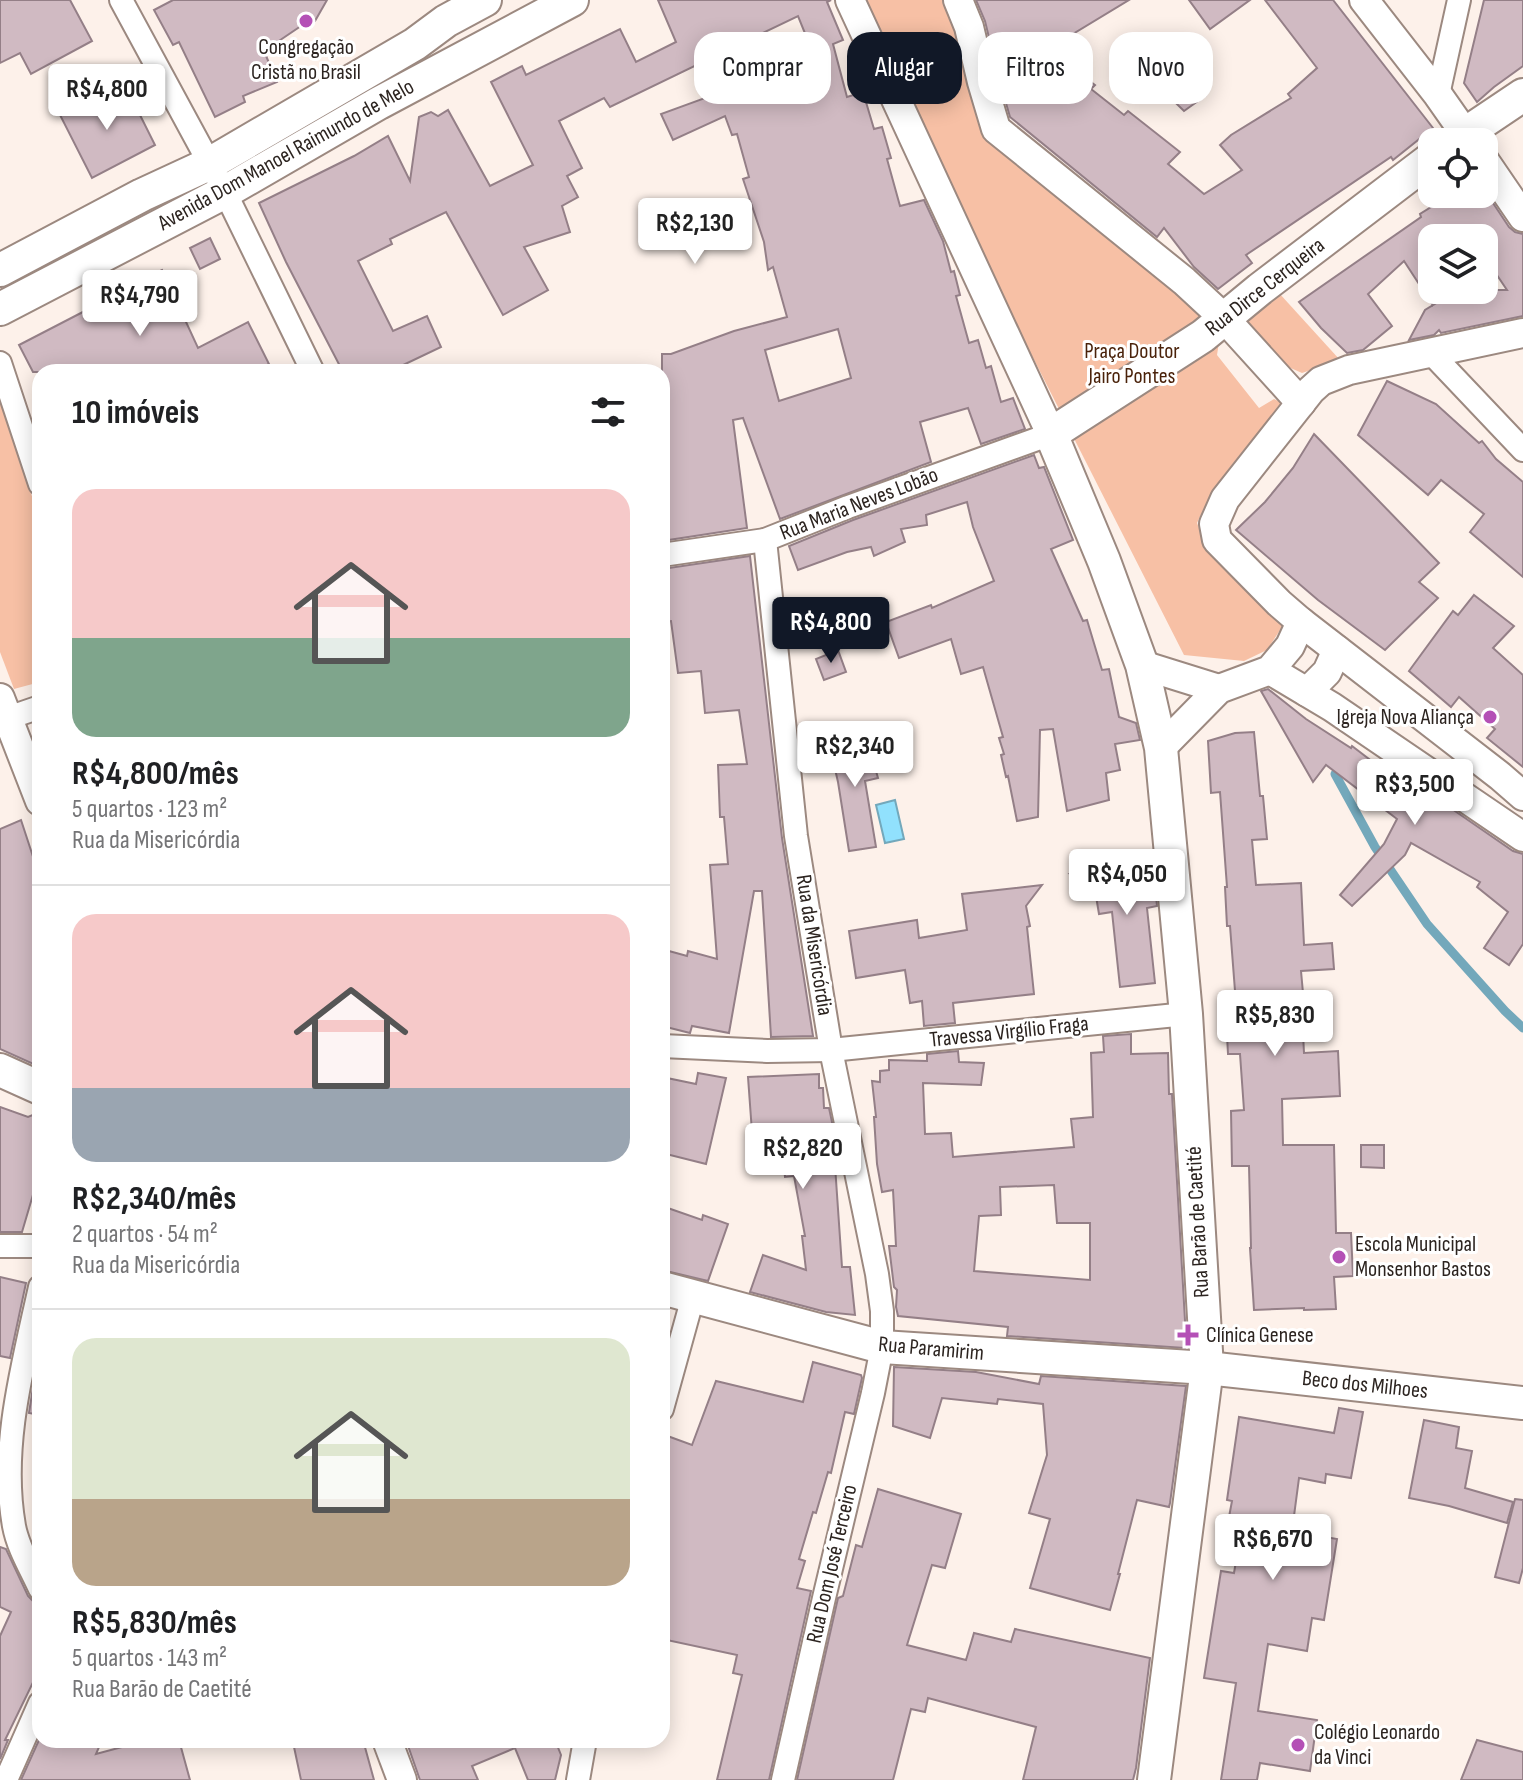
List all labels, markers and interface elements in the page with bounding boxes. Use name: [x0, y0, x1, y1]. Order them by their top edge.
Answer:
marker: Congregação Cristã no Brasil: [297, 12, 315, 30]
chip: Comprar: [694, 32, 831, 104]
chip: Alugar: [847, 32, 962, 104]
chip: Filtros: [978, 32, 1093, 104]
chip: Novo: [1109, 32, 1213, 104]
place label: Congregação Cristã no Brasil: [251, 34, 361, 86]
pin: R$4,800: [33, 64, 181, 132]
street label: Avenida Dom Manoel Raimundo de Melo: [152, 73, 419, 237]
text: R$4,800: [66, 74, 148, 105]
map controls: [1418, 128, 1498, 304]
button: locate: [1418, 128, 1498, 208]
pin: R$2,130: [621, 198, 769, 266]
text: R$2,130: [656, 208, 734, 239]
button: layers: [1418, 224, 1498, 304]
street label: Rua Dirce Cerqueira: [1200, 232, 1330, 342]
pin: R$4,790: [66, 270, 214, 338]
text: R$4,790: [100, 280, 180, 311]
park label: Praça Doutor Jairo Pontes: [1084, 338, 1180, 390]
icon: filters: [586, 390, 630, 434]
text: 10 imóveis: [72, 392, 199, 433]
street label: Rua Maria Neves Lobão: [776, 461, 942, 547]
icon: home: [279, 541, 423, 685]
pin: R$4,800: [757, 597, 905, 665]
text: R$4,800: [790, 607, 872, 638]
place label: Igreja Nova Aliança: [1337, 704, 1474, 731]
marker: Igreja Nova Aliança: [1481, 708, 1499, 726]
pin: R$2,340: [781, 721, 929, 789]
text: R$2,340: [815, 731, 895, 762]
text: R$4,800/mês: [72, 753, 239, 794]
pin: R$3,500: [1341, 759, 1489, 827]
text: R$3,500: [1375, 769, 1455, 800]
text: 5 quartos · 123 m²: [72, 794, 227, 825]
text: Rua da Misericórdia: [72, 825, 240, 856]
pin: R$4,050: [1053, 849, 1201, 917]
text: R$4,050: [1087, 859, 1167, 890]
street label: Rua da Misericórdia: [790, 873, 838, 1017]
icon: home: [279, 966, 423, 1110]
pin: R$5,830: [1201, 990, 1349, 1058]
text: R$5,830: [1235, 1000, 1315, 1031]
street label: Travessa Virgílio Fraga: [928, 1010, 1090, 1054]
pin: R$2,820: [729, 1123, 877, 1191]
text: R$2,820: [763, 1133, 843, 1164]
street label: Rua Barão de Caetité: [1181, 1145, 1215, 1299]
text: R$2,340/mês: [72, 1178, 236, 1219]
text: 2 quartos · 54 m²: [72, 1219, 218, 1250]
place label: Escola Municipal Monsenhor Bastos: [1355, 1231, 1491, 1283]
marker: Escola Municipal Monsenhor Bastos: [1330, 1248, 1348, 1266]
text: Rua da Misericórdia: [72, 1250, 240, 1281]
place label: Clínica Genese: [1206, 1322, 1314, 1349]
marker: Clínica Genese: [1177, 1324, 1199, 1346]
street label: Rua Paramirim: [877, 1331, 985, 1367]
street label: Beco dos Milhoes: [1301, 1365, 1429, 1405]
icon: home: [279, 1390, 423, 1534]
street label: Rua Dom José Terceiro: [801, 1482, 863, 1646]
pin: R$6,670: [1199, 1514, 1347, 1582]
text: R$6,670: [1233, 1524, 1313, 1555]
text: R$5,830/mês: [72, 1602, 237, 1643]
text: 5 quartos · 143 m²: [72, 1643, 227, 1674]
text: Rua Barão de Caetité: [72, 1674, 252, 1705]
place label: Colégio Leonardo da Vinci: [1314, 1719, 1440, 1771]
marker: Colégio Leonardo da Vinci: [1289, 1736, 1307, 1754]

